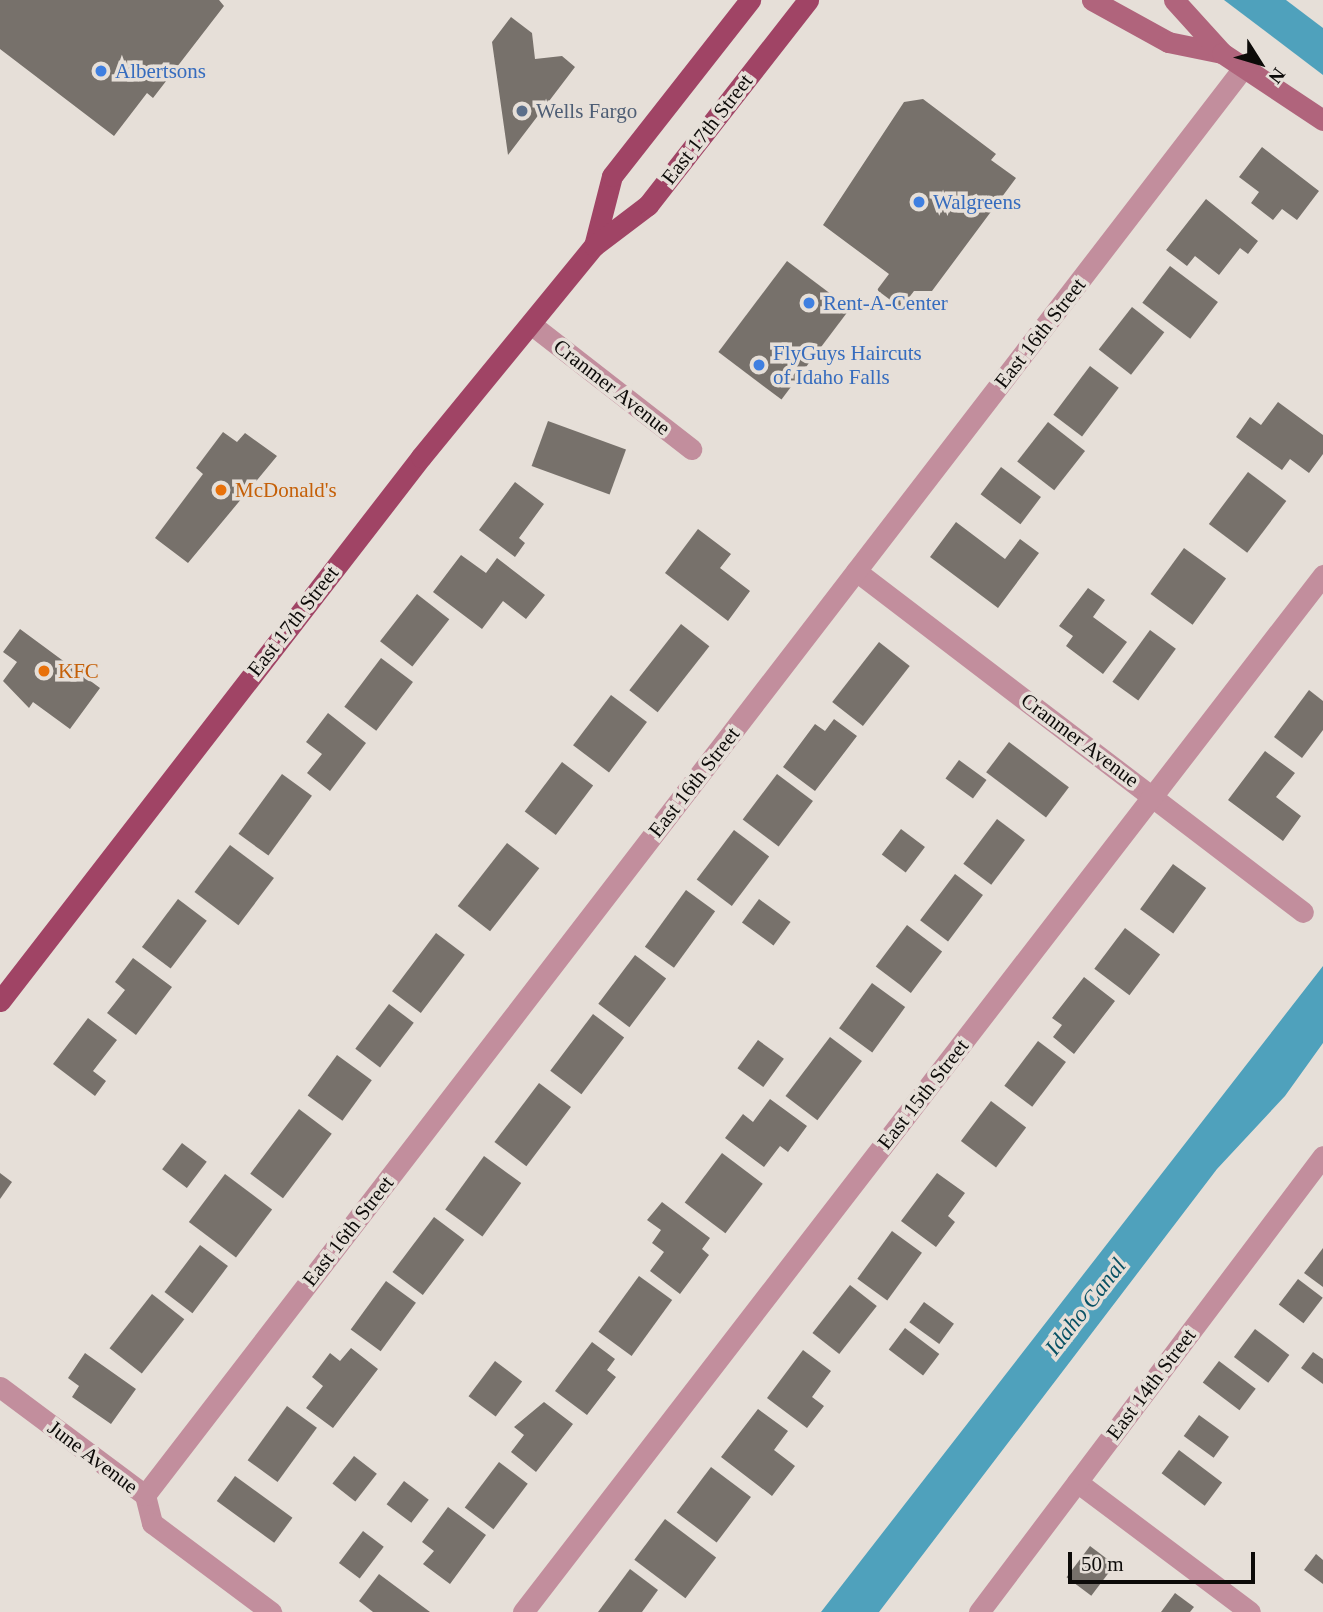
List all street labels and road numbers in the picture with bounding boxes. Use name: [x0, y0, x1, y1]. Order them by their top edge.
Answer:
street label: East 17th Street: [656, 69, 758, 189]
street label: East 16th Street: [989, 273, 1091, 393]
street label: Cranmer Avenue: [548, 333, 676, 441]
street label: East 17th Street: [242, 561, 344, 681]
street label: Cranmer Avenue: [1016, 687, 1144, 793]
street label: East 16th Street: [643, 722, 745, 842]
street label: East 15th Street: [872, 1034, 974, 1154]
street label: East 16th Street: [297, 1171, 399, 1291]
street label: East 14th Street: [1101, 1323, 1201, 1445]
street label: June Avenue: [42, 1415, 144, 1499]

